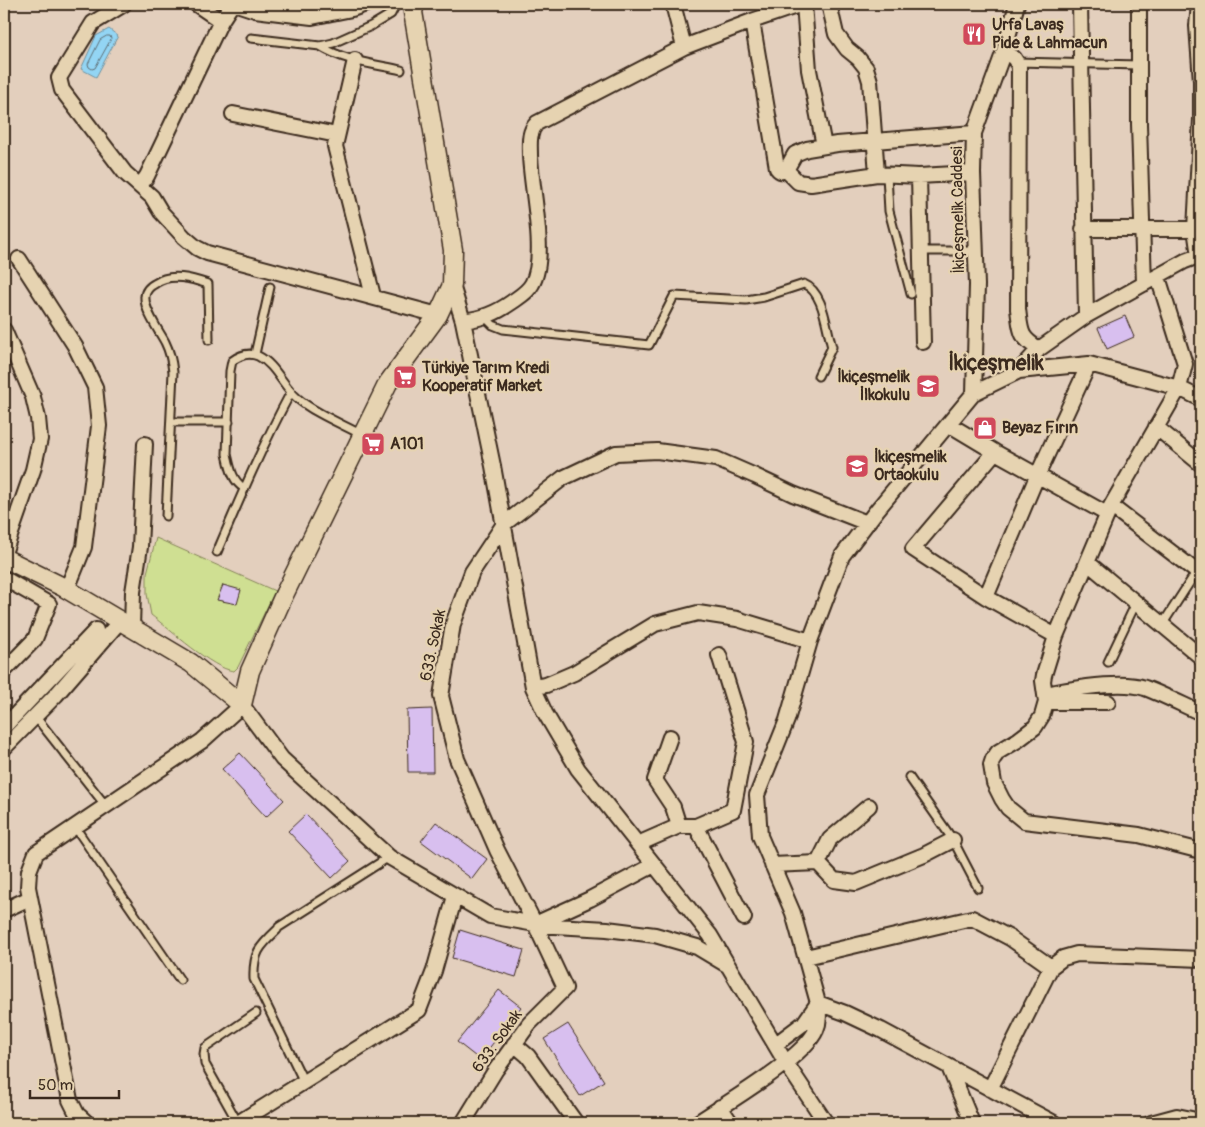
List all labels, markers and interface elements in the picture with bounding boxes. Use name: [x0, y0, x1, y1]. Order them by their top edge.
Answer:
place label: Urfa Lavaş Pide & Lahmacun: [992, 15, 1107, 53]
restaurant icon: Urfa Lavaş Pide & Lahmacun: [961, 21, 987, 47]
street label: İkiçeşmelik Caddesi: [947, 146, 969, 274]
district label: İkiçeşmelik: [948, 350, 1044, 377]
place label: Türkiye Tarım Kredi Kooperatif Market: [421, 358, 549, 396]
supermarket icon: Türkiye Tarım Kredi Kooperatif Market: [392, 364, 418, 390]
place label: İkiçeşmelik İlkokulu: [837, 367, 910, 405]
school or university icon: İkiçeşmelik İlkokulu: [915, 373, 941, 399]
shop icon: Beyaz Fırın: [972, 415, 998, 441]
place label: Beyaz Fırın: [1002, 418, 1078, 438]
supermarket icon: A101: [360, 431, 386, 457]
place label: A101: [390, 434, 424, 454]
place label: İkiçeşmelik Ortaokulu: [874, 447, 947, 485]
school or university icon: İkiçeşmelik Ortaokulu: [844, 453, 870, 479]
street label: 633. Sokak: [416, 607, 450, 683]
street label: 633. Sokak: [467, 1005, 527, 1076]
scale bar: [30, 1067, 119, 1099]
text: 50 m: [38, 1076, 73, 1095]

